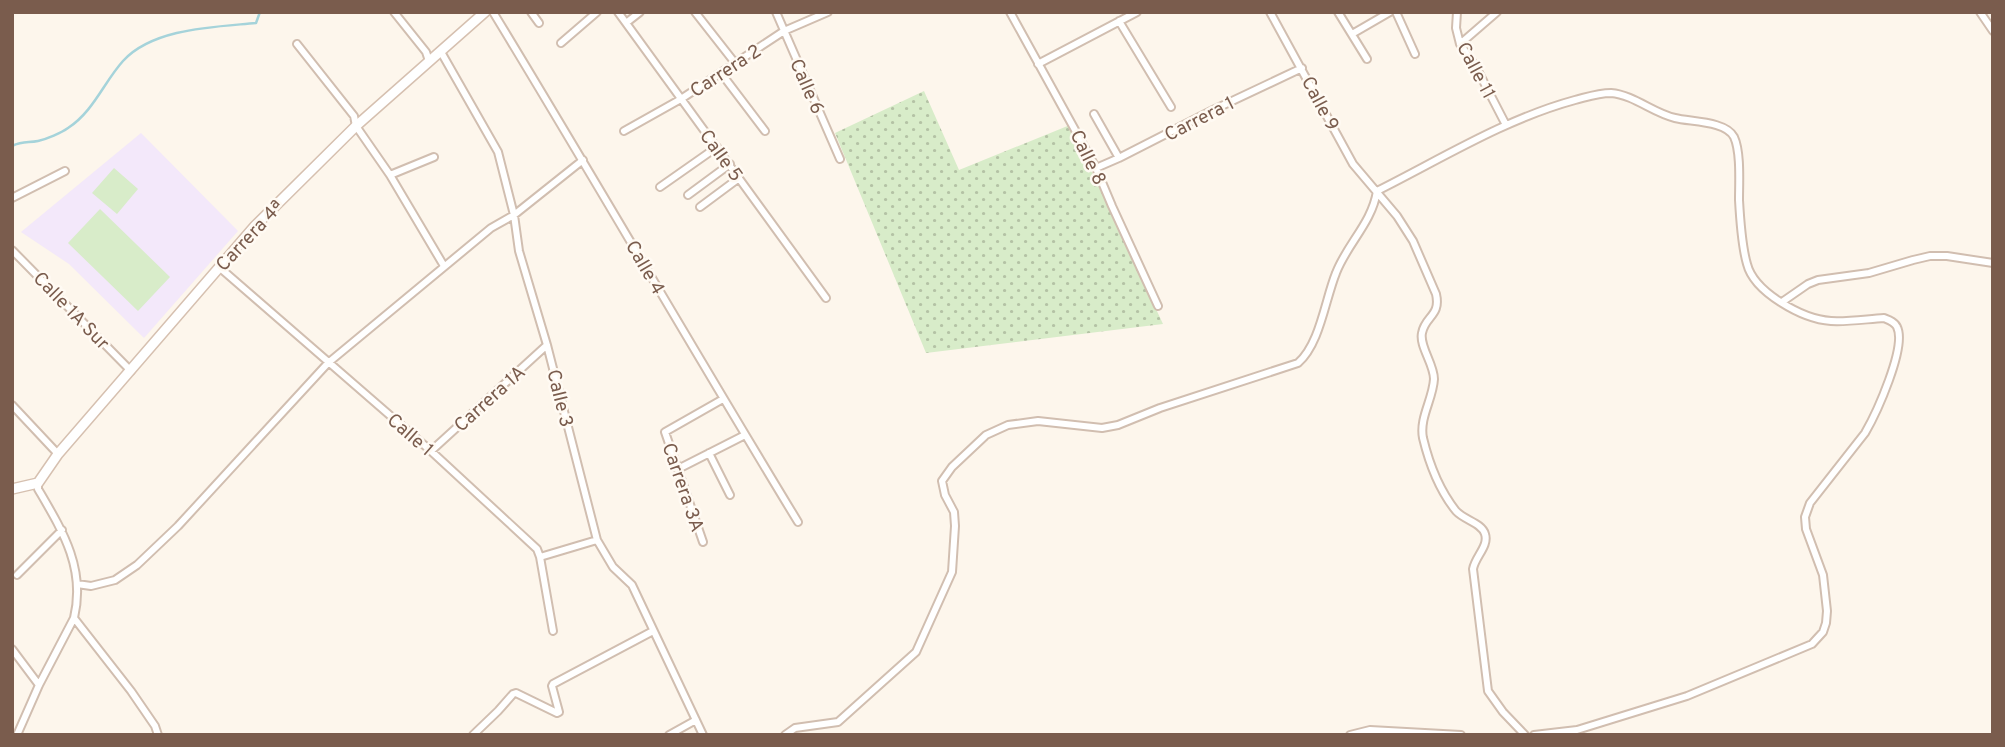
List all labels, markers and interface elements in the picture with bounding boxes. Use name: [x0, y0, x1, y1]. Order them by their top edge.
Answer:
street label: Calle 11: [1450, 38, 1500, 104]
street label: Carrera 2: [686, 40, 766, 104]
street label: Calle 6: [783, 55, 829, 118]
street label: Calle 9: [1295, 73, 1344, 135]
street label: Carrera 1: [1161, 92, 1239, 148]
street label: Calle 5: [693, 125, 747, 187]
street label: Calle 8: [1064, 126, 1111, 189]
street label: Carrera 4ª: [211, 196, 290, 277]
street label: Calle 4: [619, 237, 669, 299]
street label: Calle 1A Sur: [27, 267, 114, 356]
street label: Carrera 1A: [450, 361, 531, 438]
street label: Calle 3: [540, 367, 578, 430]
street label: Calle 1: [381, 409, 438, 462]
street label: Carrera 3A: [656, 440, 709, 535]

